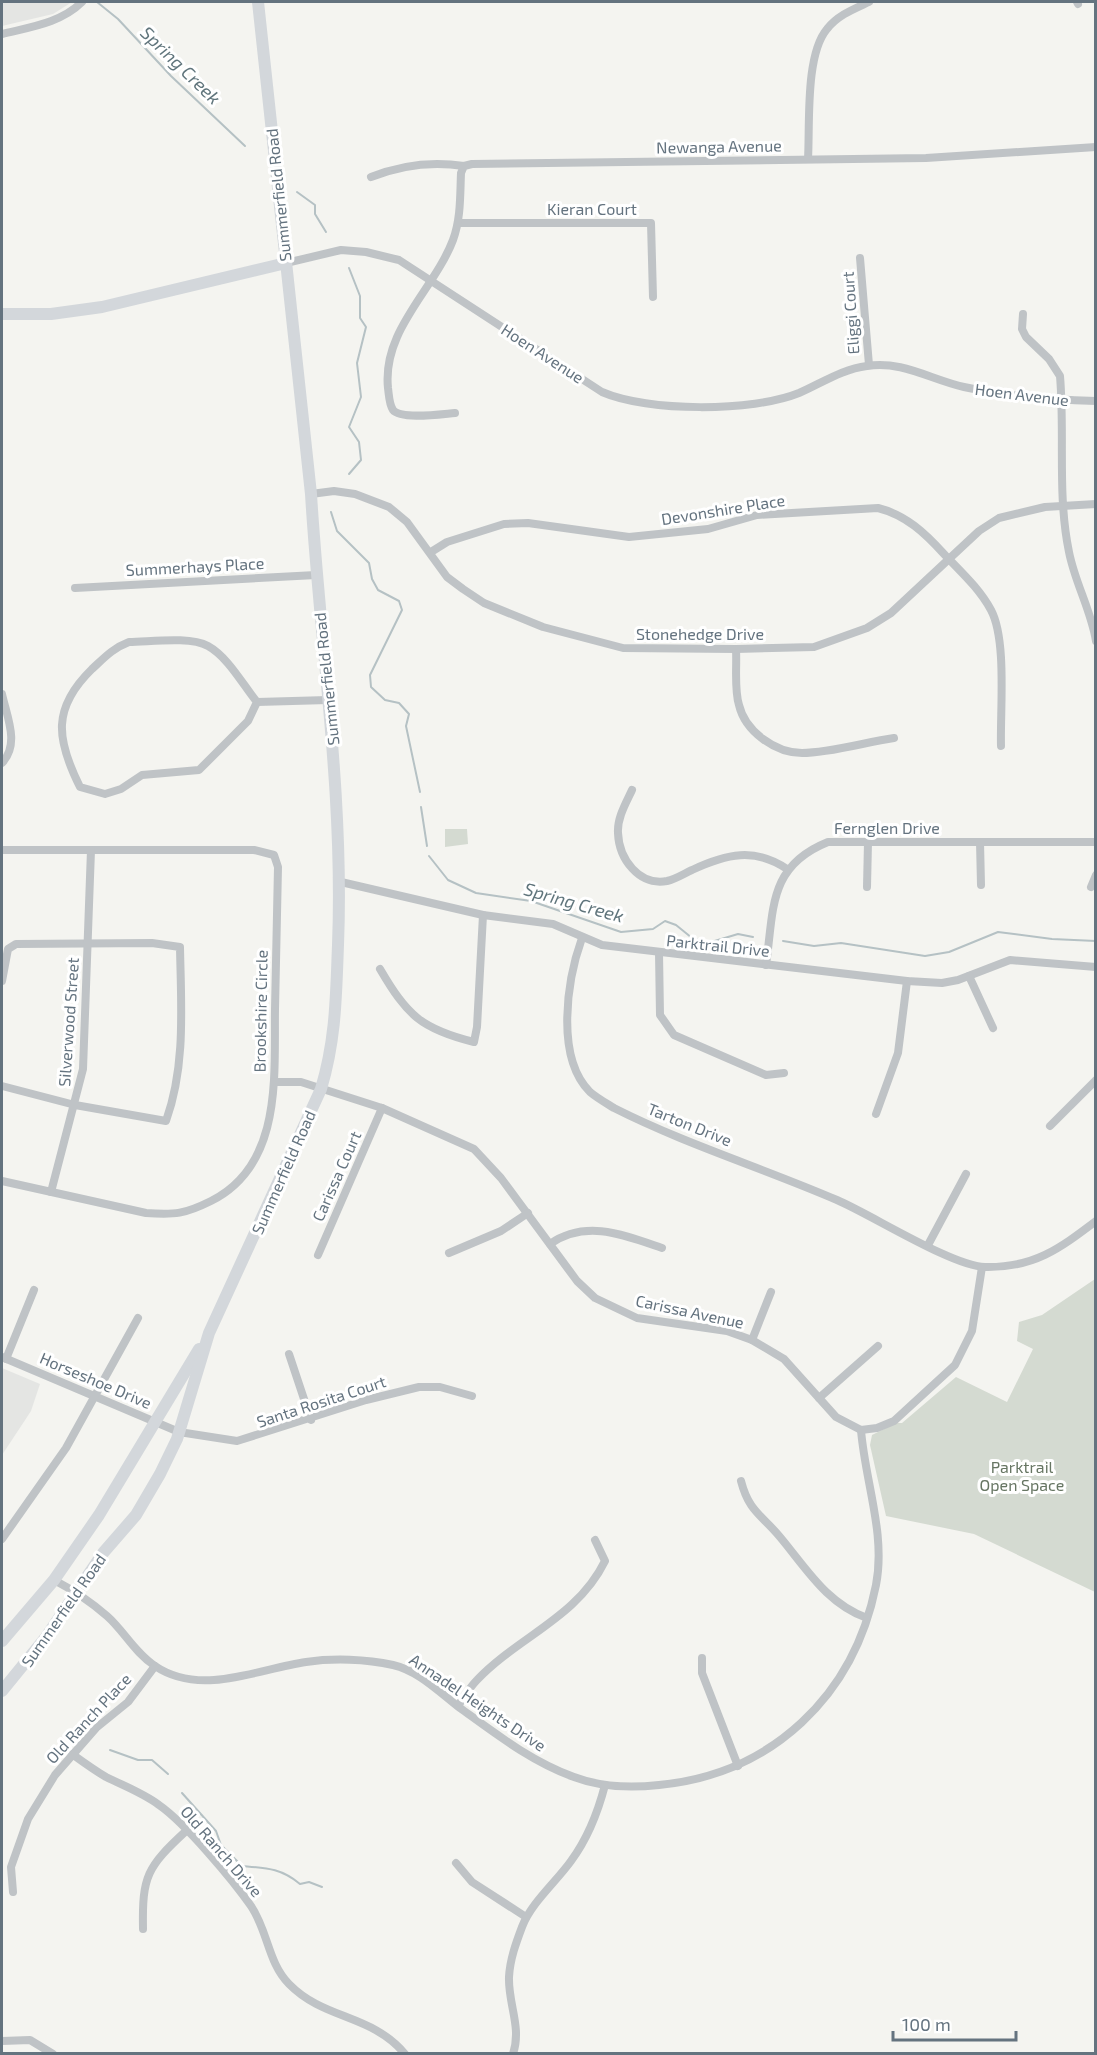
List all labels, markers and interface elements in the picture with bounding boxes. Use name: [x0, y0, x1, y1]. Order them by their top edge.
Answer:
water label: Spring Creek: [136, 21, 226, 109]
street label: Summerfield Road: [262, 127, 294, 263]
street label: Newanga Avenue: [656, 135, 782, 157]
street label: Kieran Court: [547, 199, 637, 218]
street label: Eliggi Court: [838, 271, 862, 355]
street label: Hoen Avenue: [498, 319, 588, 387]
street label: Hoen Avenue: [974, 379, 1070, 409]
street label: Devonshire Place: [660, 490, 786, 528]
street label: Summerhays Place: [125, 553, 265, 579]
street label: Summerfield Road: [310, 611, 342, 747]
street label: Stonehedge Drive: [636, 624, 764, 643]
street label: Fernglen Drive: [834, 818, 940, 837]
water label: Spring Creek: [522, 877, 626, 927]
street label: Parktrail Drive: [665, 930, 771, 960]
street label: Brookshire Circle: [249, 949, 271, 1073]
street label: Silverwood Street: [54, 957, 82, 1087]
street label: Tarton Drive: [645, 1099, 735, 1149]
street label: Summerfield Road: [247, 1107, 319, 1237]
street label: Carissa Court: [308, 1128, 364, 1224]
street label: Carissa Avenue: [634, 1290, 746, 1332]
street label: Horseshoe Drive: [37, 1348, 155, 1412]
street label: Santa Rosita Court: [254, 1371, 388, 1431]
park label: Parktrail Open Space: [980, 1457, 1064, 1494]
street label: Summerfield Road: [17, 1550, 109, 1670]
street label: Annadel Heights Drive: [406, 1649, 550, 1755]
street label: Old Ranch Place: [41, 1669, 135, 1767]
street label: Old Ranch Drive: [177, 1801, 267, 1901]
scale bar: [893, 2004, 1016, 2042]
text: 100 m: [902, 2013, 951, 2035]

